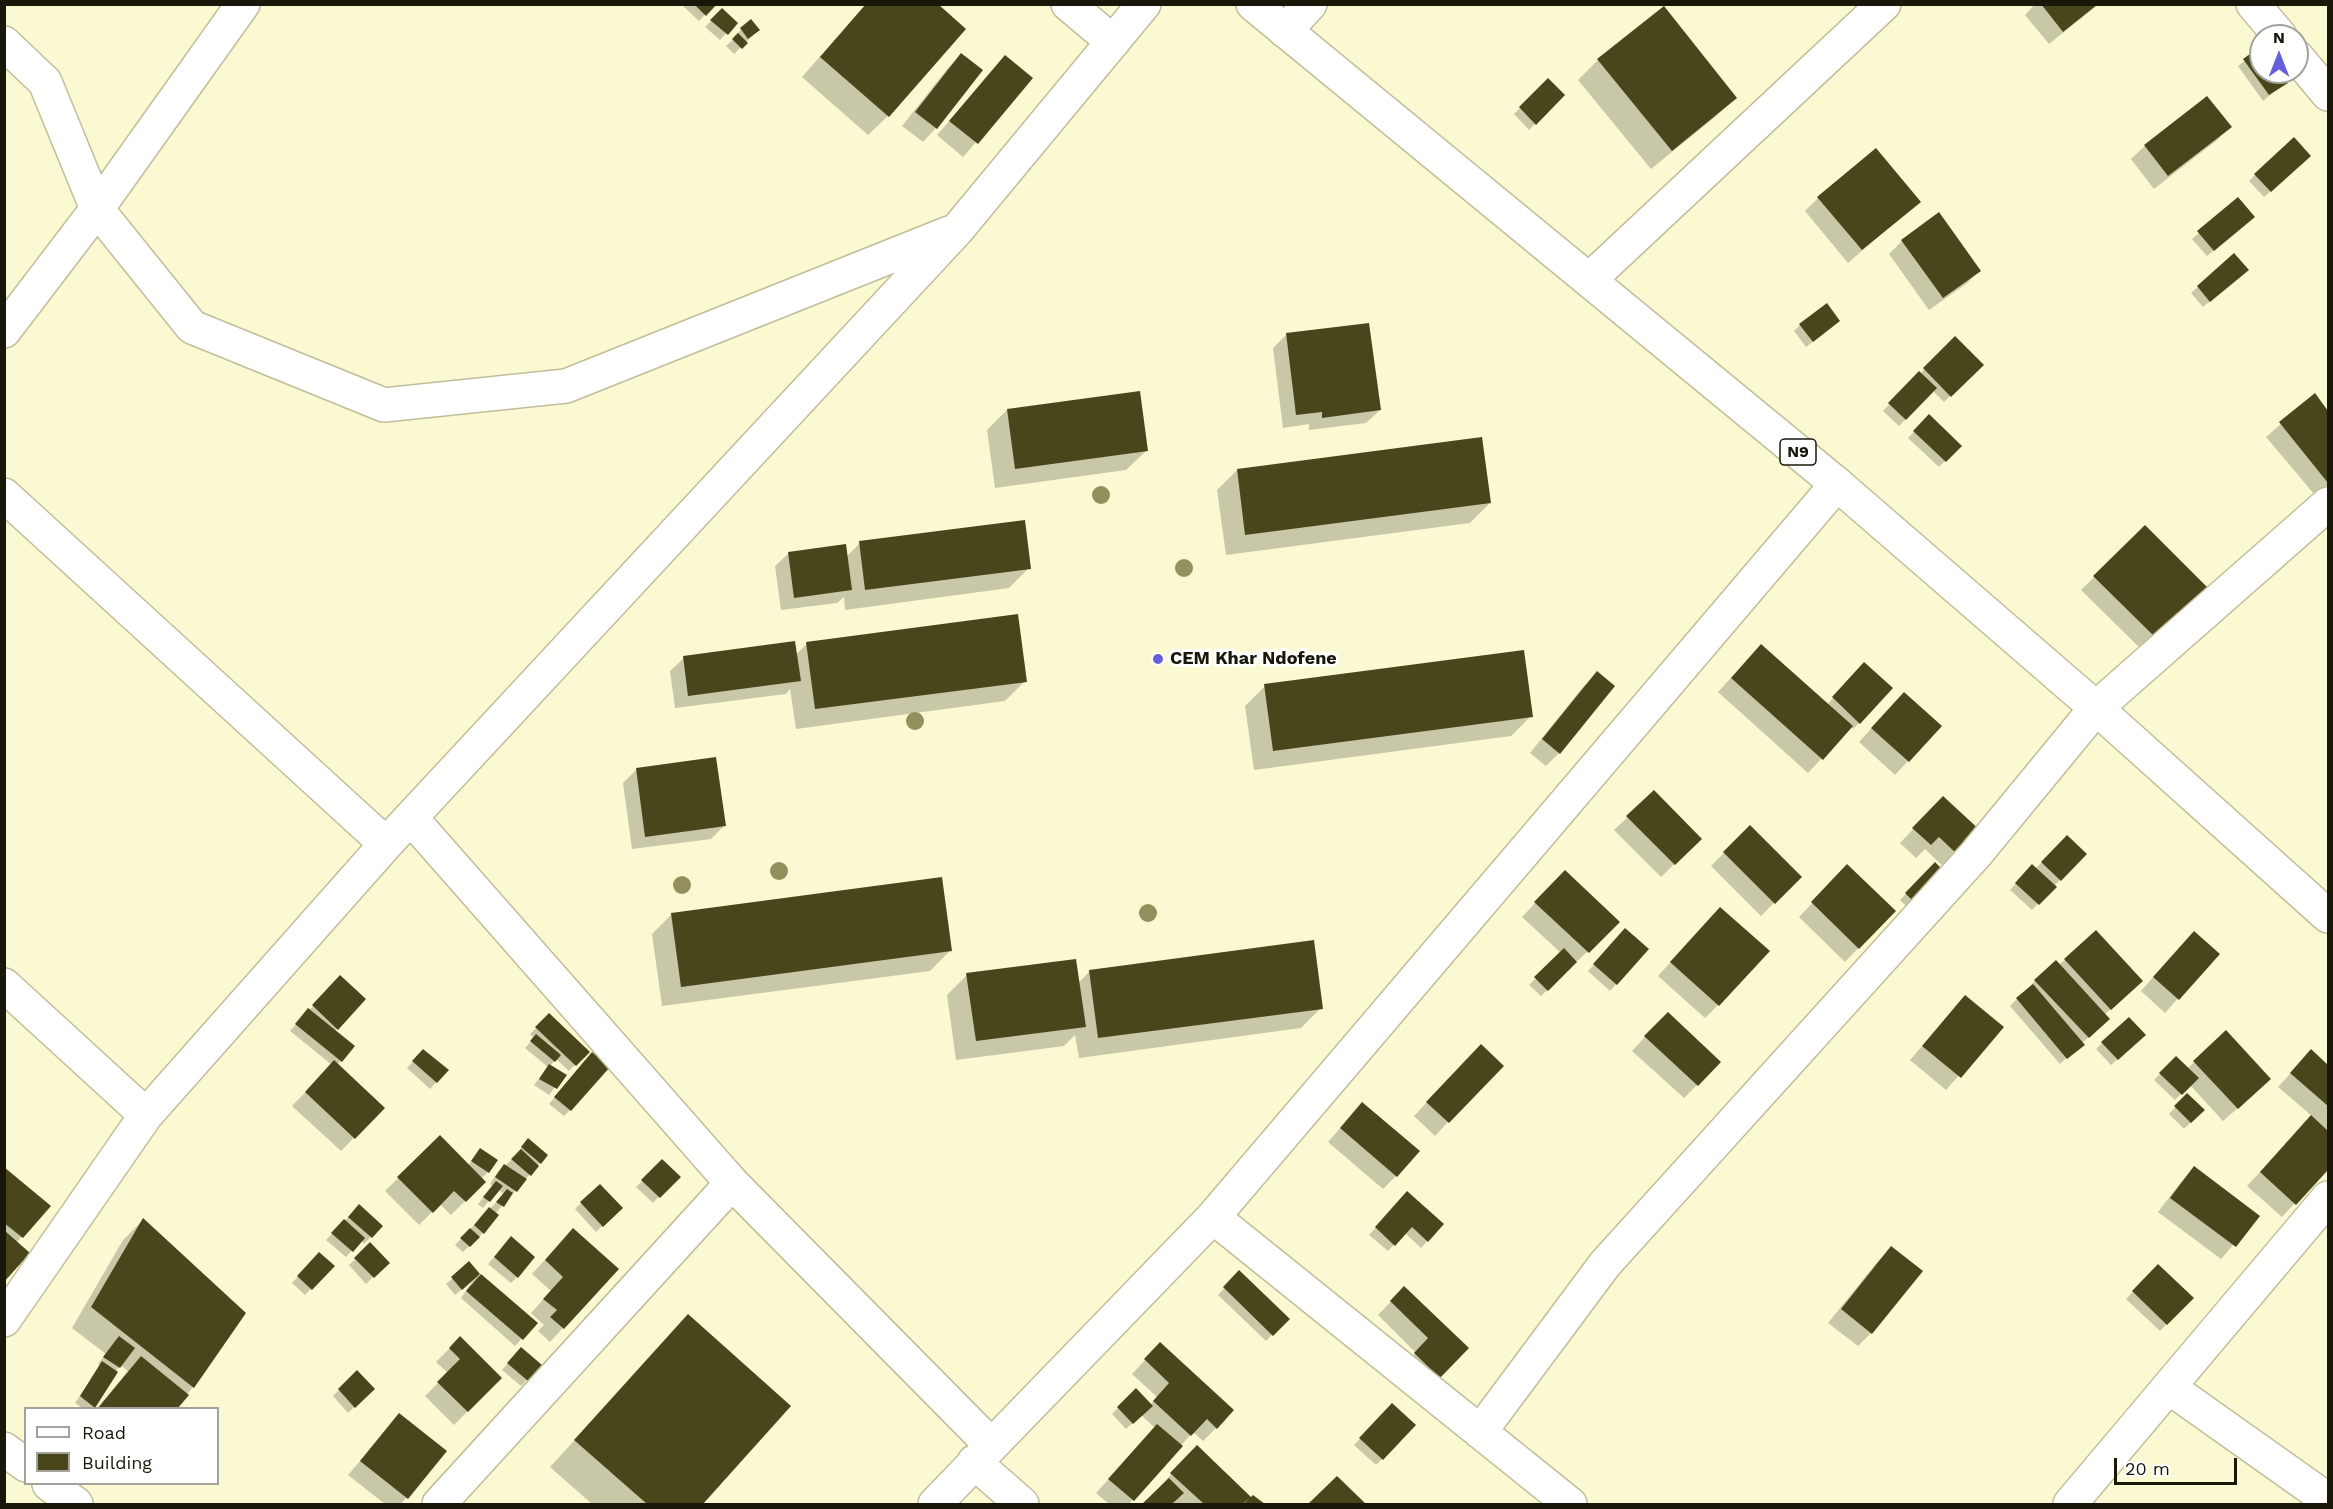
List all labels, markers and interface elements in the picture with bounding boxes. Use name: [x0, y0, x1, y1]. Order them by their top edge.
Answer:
north arrow: [2249, 24, 2309, 84]
text: N: [2273, 28, 2285, 47]
road number: N9: [1780, 439, 1816, 465]
place label: CEM Khar Ndofene: [1170, 648, 1337, 670]
marker: CEM Khar Ndofene: [1151, 652, 1165, 666]
legend: [24, 1407, 219, 1485]
text: Road: [82, 1422, 126, 1443]
scale bar: [2117, 1446, 2240, 1484]
text: Building: [82, 1452, 152, 1473]
text: 20 m: [2125, 1458, 2170, 1479]

